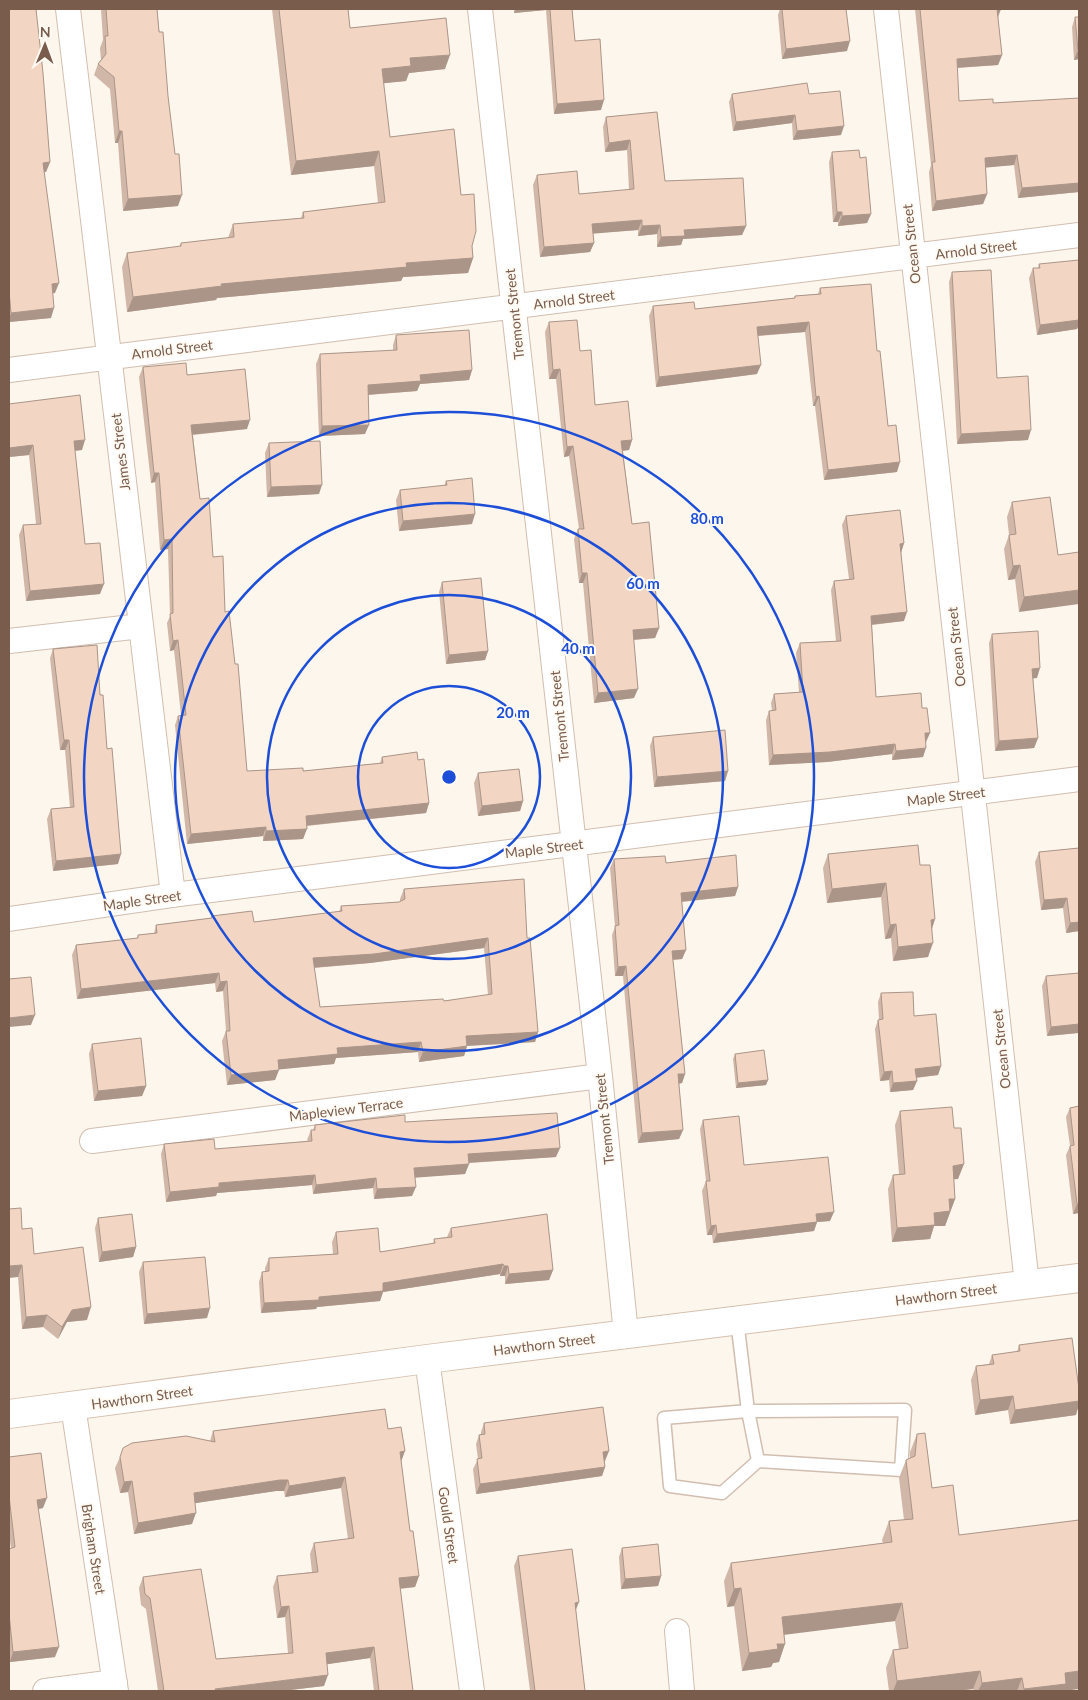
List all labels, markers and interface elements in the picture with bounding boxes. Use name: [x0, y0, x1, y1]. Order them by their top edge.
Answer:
north arrow: [20, 20, 70, 70]
text: N: [40, 23, 51, 40]
street label: Ocean Street: [898, 203, 924, 285]
street label: Arnold Street: [934, 236, 1018, 262]
street label: Tremont Street: [501, 268, 527, 360]
street label: Arnold Street: [532, 286, 616, 312]
street label: Arnold Street: [130, 336, 214, 362]
street label: James Street: [107, 412, 133, 492]
text: 80 m: [690, 509, 724, 527]
text: 60 m: [626, 574, 660, 592]
street label: Ocean Street: [943, 606, 969, 688]
text: 40 m: [561, 639, 595, 657]
street label: Tremont Street: [546, 670, 572, 762]
text: 20 m: [496, 703, 530, 721]
centre of rings: [440, 768, 458, 786]
street label: Maple Street: [906, 783, 986, 809]
street label: Maple Street: [504, 835, 584, 861]
street label: Maple Street: [102, 886, 182, 914]
street label: Ocean Street: [988, 1008, 1014, 1090]
street label: Tremont Street: [591, 1073, 617, 1165]
street label: Mapleview Terrace: [288, 1094, 404, 1124]
street label: Hawthorn Street: [894, 1279, 998, 1309]
street label: Hawthorn Street: [492, 1329, 596, 1359]
street label: Hawthorn Street: [90, 1381, 194, 1413]
street label: Gould Street: [435, 1485, 463, 1565]
street label: Brigham Street: [78, 1503, 110, 1595]

